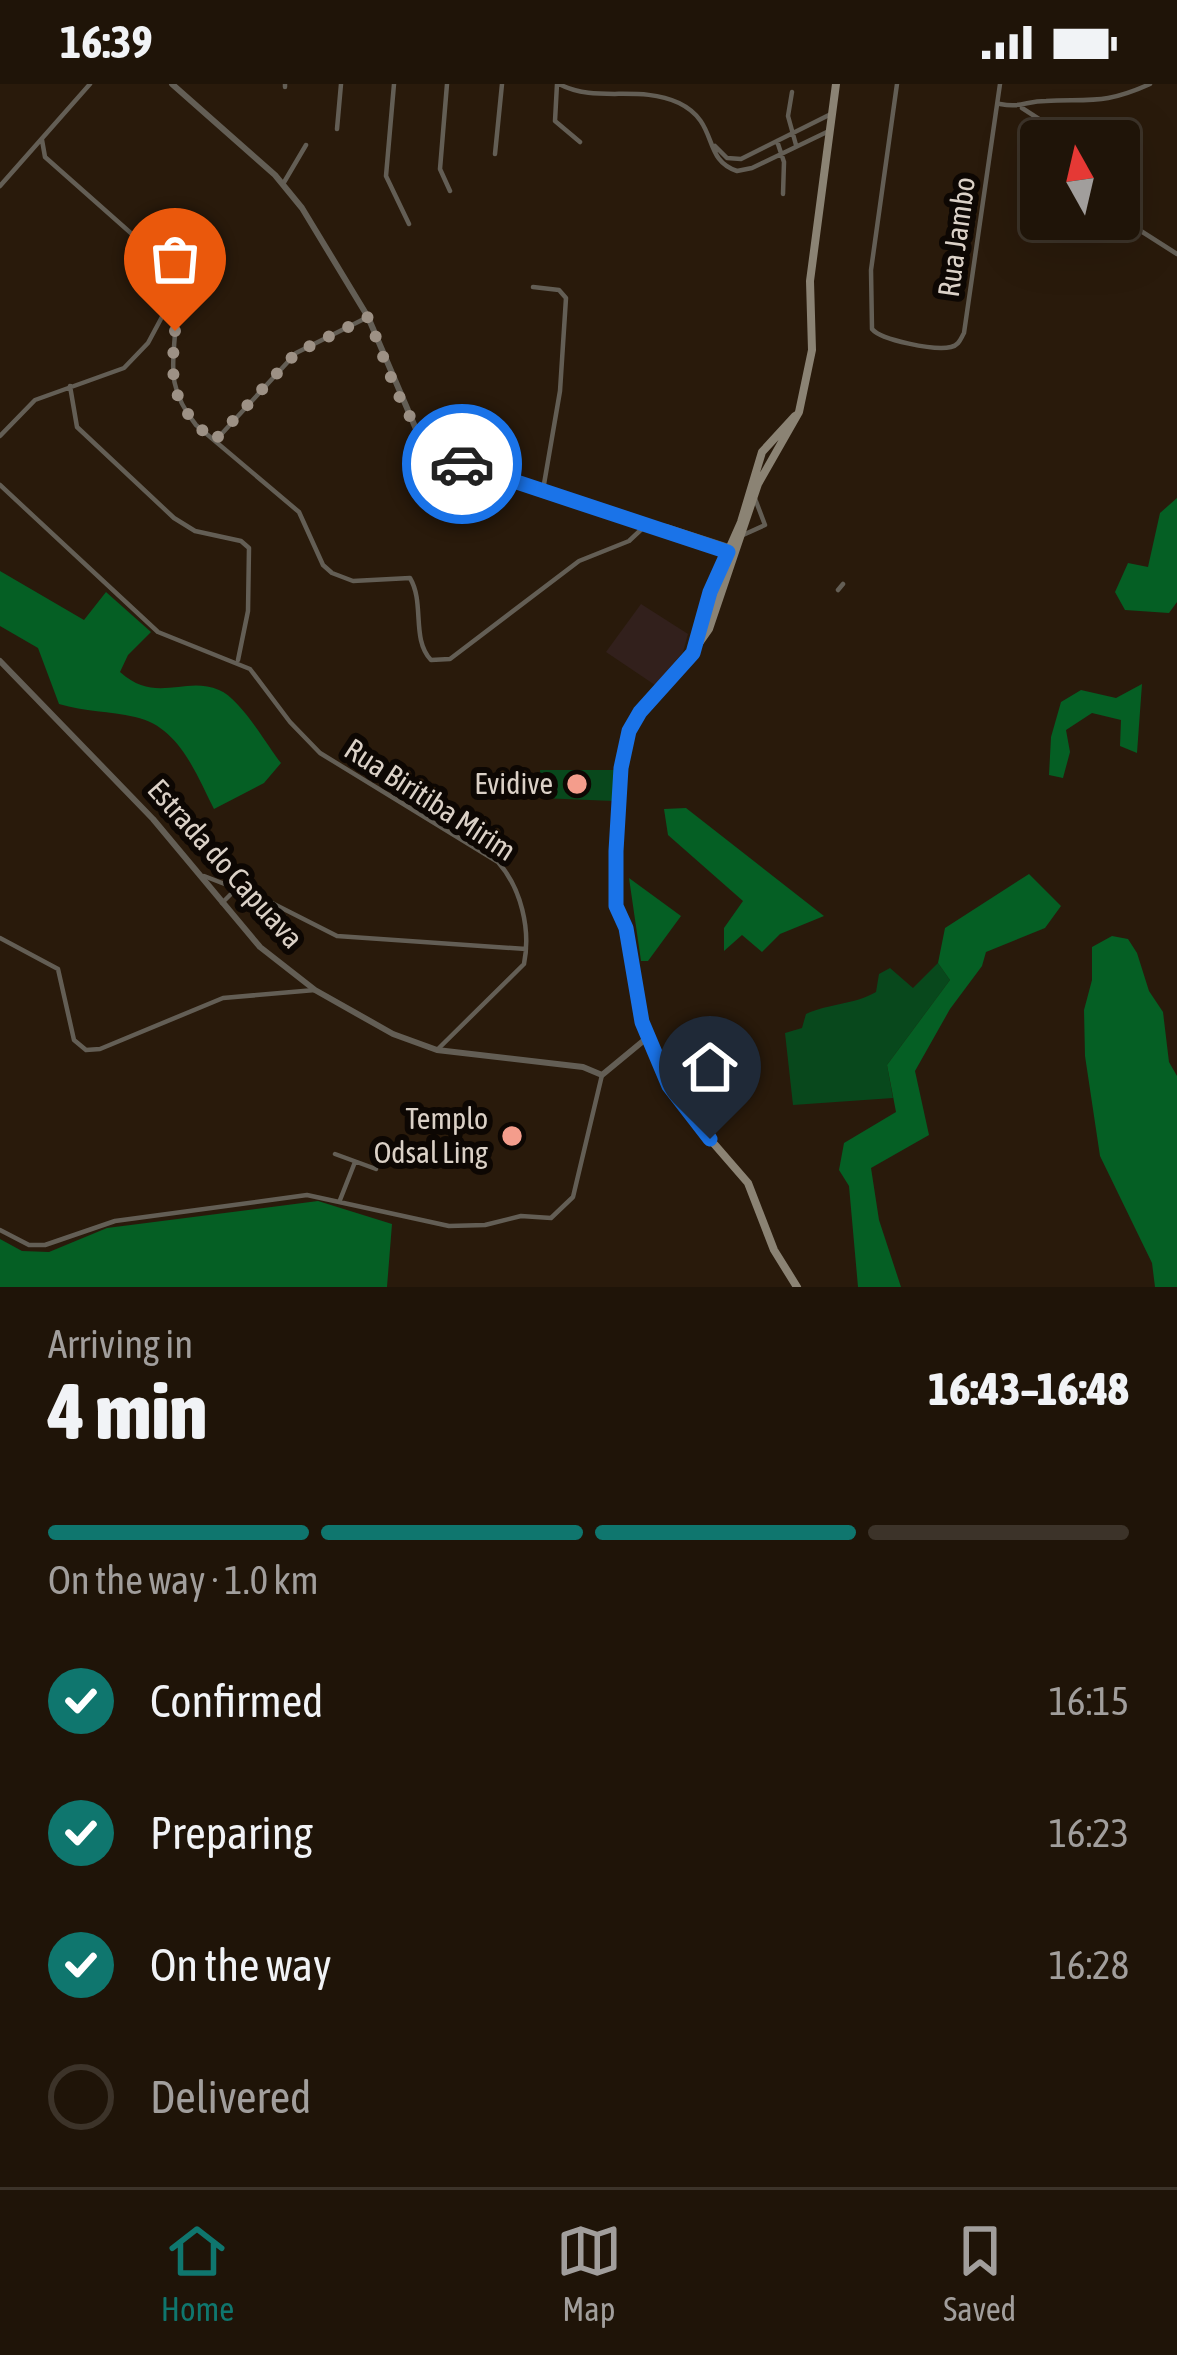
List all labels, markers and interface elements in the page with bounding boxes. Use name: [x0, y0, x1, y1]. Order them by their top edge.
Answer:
text: 16:39: [60, 16, 153, 68]
north arrow: [1020, 120, 1140, 240]
map controls: [1020, 120, 1140, 240]
street label: Rua Jambo: [931, 175, 981, 299]
pin: [124, 208, 226, 331]
icon: bag: [142, 226, 208, 292]
courier: [402, 404, 522, 524]
icon: car: [429, 431, 495, 497]
street label: Rua Biritiba Mirim: [339, 731, 522, 867]
place label: Evidive: [474, 766, 553, 800]
marker: Evidive: [564, 771, 590, 797]
street label: Estrada do Capuava: [141, 772, 310, 955]
pin: [659, 1016, 761, 1139]
icon: home: [677, 1034, 743, 1100]
place label: Templo Odsal Ling: [374, 1101, 488, 1169]
marker: Templo Odsal Ling: [499, 1123, 525, 1149]
text: Arriving in: [48, 1322, 193, 1366]
text: 16:43–16:48: [928, 1363, 1129, 1415]
text: 4 min: [48, 1366, 207, 1456]
text: On the way · 1.0 km: [48, 1558, 319, 1602]
icon: check: [48, 1668, 114, 1734]
text: Confirmed: [150, 1675, 323, 1727]
text: 16:15: [1049, 1679, 1129, 1723]
icon: check: [48, 1800, 114, 1866]
text: Preparing: [150, 1807, 313, 1859]
text: 16:23: [1049, 1811, 1129, 1855]
icon: check: [48, 1932, 114, 1998]
text: On the way: [150, 1939, 332, 1991]
text: 16:28: [1049, 1943, 1129, 1987]
text: Delivered: [150, 2071, 311, 2123]
tab: Home: [161, 2218, 234, 2328]
tab: Map: [556, 2218, 622, 2328]
tab: Saved: [943, 2218, 1016, 2328]

